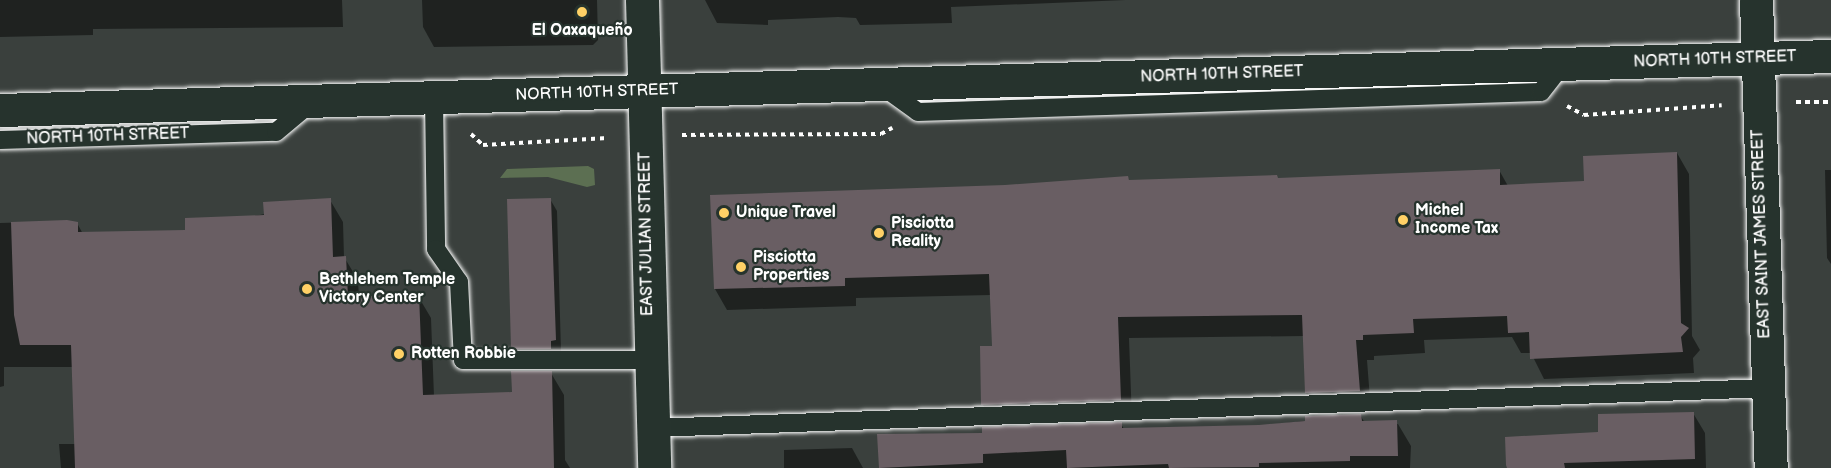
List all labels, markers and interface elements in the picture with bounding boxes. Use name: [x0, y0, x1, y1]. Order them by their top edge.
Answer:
marker: El Oaxaqueño: [575, 5, 589, 19]
place label: El Oaxaqueño: [531, 21, 633, 41]
street label: NORTH 10TH STREET: [1633, 48, 1797, 72]
street label: NORTH 10TH STREET: [1140, 63, 1304, 87]
street label: NORTH 10TH STREET: [515, 81, 679, 105]
street label: NORTH 10TH STREET: [26, 125, 190, 149]
street label: EAST SAINT JAMES STREET: [1749, 128, 1775, 340]
street label: EAST JULIAN STREET: [636, 151, 658, 317]
place label: Michel Income Tax: [1415, 201, 1498, 239]
place label: Unique Travel: [736, 203, 836, 223]
marker: Unique Travel: [717, 206, 731, 220]
marker: Michel Income Tax: [1396, 213, 1410, 227]
place label: Pisciotta Reality: [891, 214, 954, 252]
marker: Pisciotta Reality: [872, 226, 886, 240]
place label: Pisciotta Properties: [753, 248, 829, 286]
marker: Pisciotta Properties: [734, 260, 748, 274]
place label: Bethlehem Temple Victory Center: [319, 270, 455, 308]
marker: Bethlehem Temple Victory Center: [300, 282, 314, 296]
place label: Rotten Robbie: [411, 344, 516, 364]
marker: Rotten Robbie: [392, 347, 406, 361]

